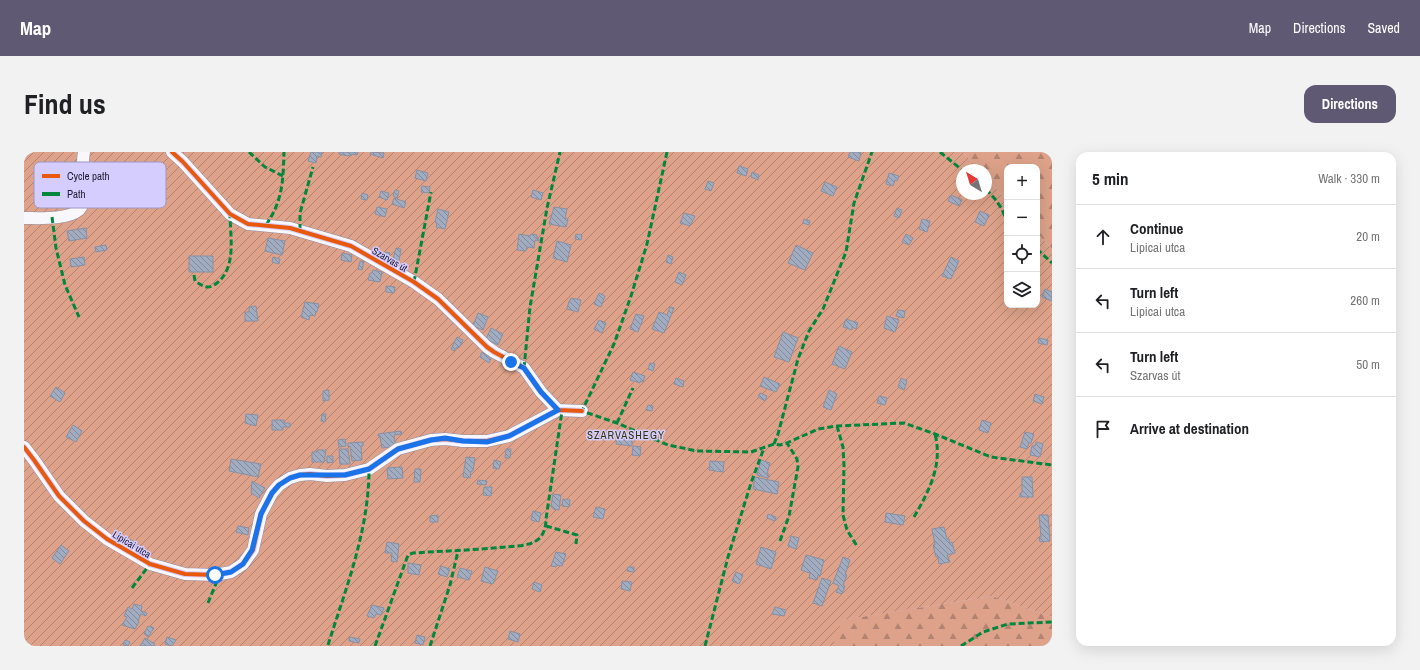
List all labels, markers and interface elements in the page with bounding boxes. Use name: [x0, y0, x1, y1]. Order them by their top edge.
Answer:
text: Map: [20, 15, 51, 41]
text: Map: [1249, 19, 1271, 37]
text: Directions: [1293, 19, 1345, 37]
text: Saved: [1367, 19, 1400, 37]
text: Find us: [24, 85, 106, 123]
button: Directions: [1304, 85, 1396, 123]
legend: [34, 162, 166, 208]
north arrow: [956, 164, 992, 200]
map controls: [1004, 164, 1040, 308]
button: +: [1004, 164, 1040, 200]
text: 5 min: [1092, 167, 1128, 190]
text: Cycle path: [67, 169, 110, 183]
text: Walk · 330 m: [1318, 170, 1380, 187]
text: Path: [67, 187, 86, 201]
button: −: [1004, 200, 1040, 236]
text: Continue: [1130, 218, 1183, 239]
icon: ahead: [1092, 226, 1114, 248]
text: 20 m: [1356, 228, 1380, 245]
button: locate: [1004, 236, 1040, 272]
text: Lipicai utca: [1130, 239, 1185, 256]
street label: Szarvas út: [370, 244, 410, 275]
button: layers: [1004, 272, 1040, 308]
text: Turn left: [1130, 282, 1178, 303]
icon: left: [1092, 290, 1114, 312]
text: 260 m: [1350, 292, 1380, 309]
text: Lipicai utca: [1130, 303, 1185, 320]
text: Turn left: [1130, 346, 1178, 367]
route end: [502, 353, 520, 371]
icon: left: [1092, 354, 1114, 376]
text: 50 m: [1356, 356, 1380, 373]
text: Szarvas út: [1130, 367, 1180, 384]
icon: arrive: [1092, 418, 1114, 440]
text: Arrive at destination: [1130, 418, 1249, 439]
district label: SZARVASHEGY: [587, 428, 665, 442]
street label: Lipicai utca: [110, 528, 154, 561]
route start: [206, 566, 224, 584]

